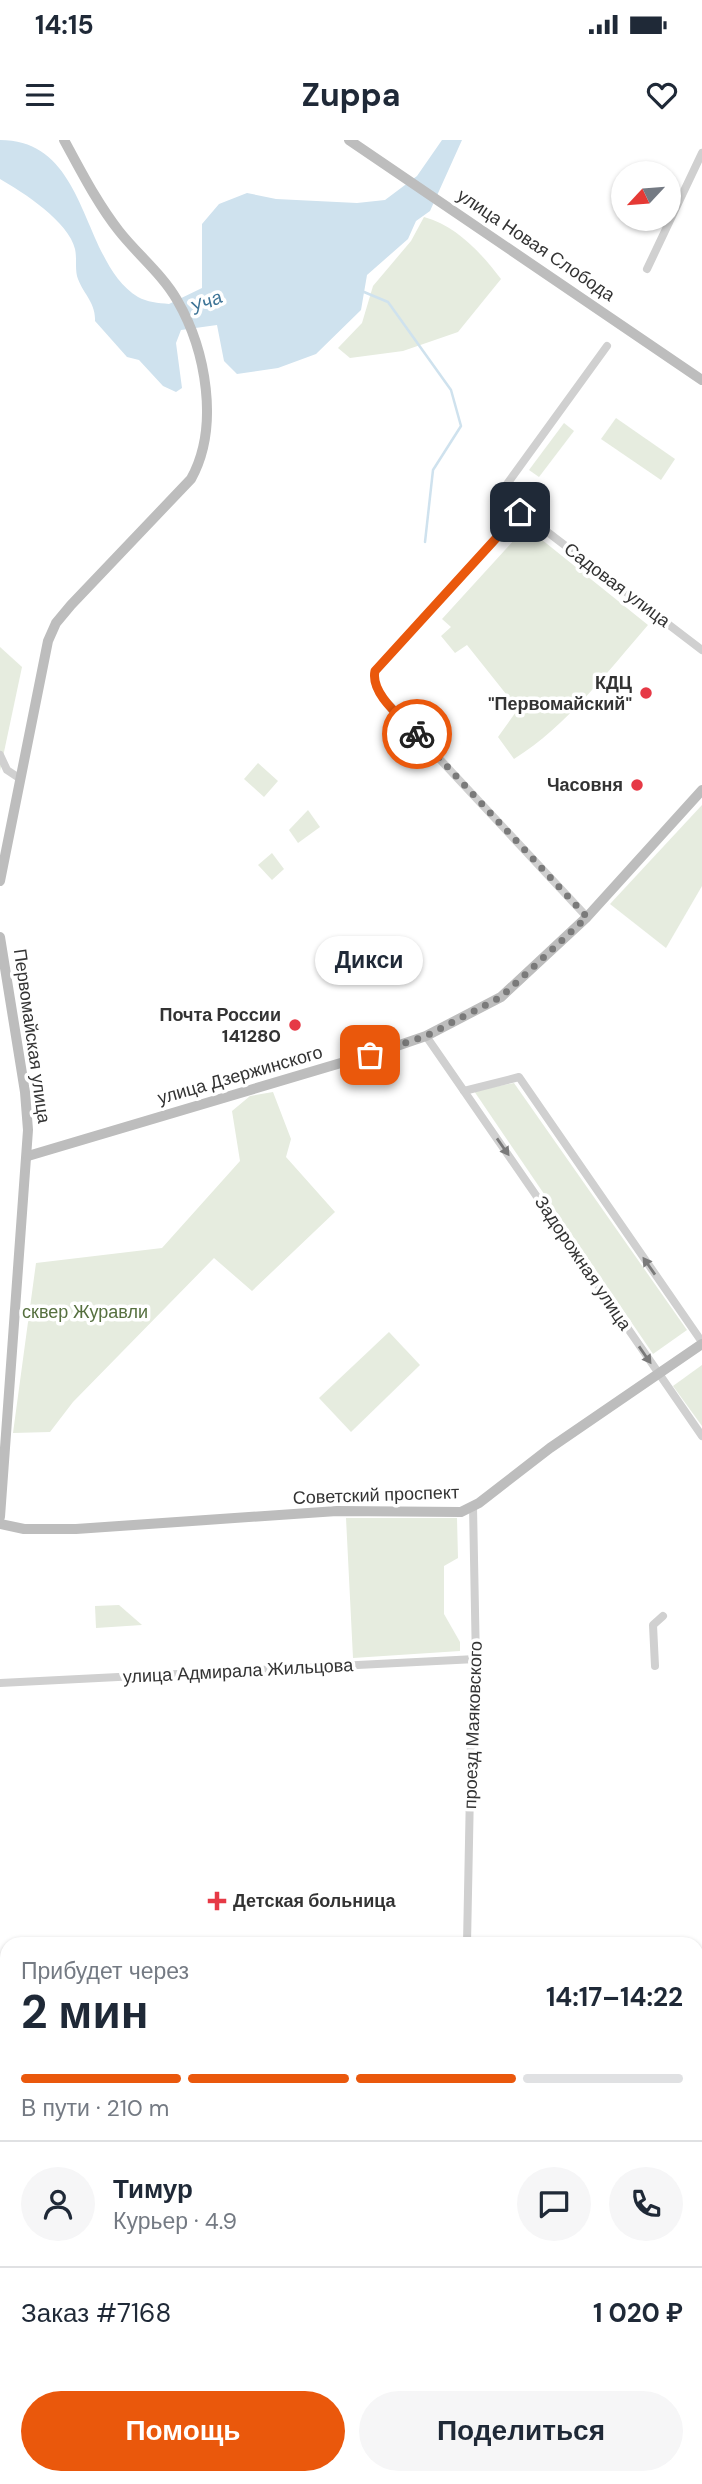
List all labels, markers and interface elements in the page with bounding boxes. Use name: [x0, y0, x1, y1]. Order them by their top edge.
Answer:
text: 14:15: [35, 8, 94, 42]
text: Zuppa: [302, 74, 400, 116]
icon: menu: [21, 76, 59, 114]
icon: heart: [643, 76, 681, 114]
north arrow: [611, 161, 681, 231]
map controls: [611, 161, 681, 231]
street label: улица Новая Слобода: [452, 183, 620, 307]
water label: Уча: [185, 284, 226, 321]
pin: [490, 482, 550, 542]
icon: home: [501, 493, 539, 531]
street label: Садовая улица: [559, 537, 676, 633]
place label: КДЦ "Первомайский": [488, 671, 633, 716]
marker: КДЦ "Первомайский": [638, 685, 654, 701]
courier: [382, 699, 452, 769]
icon: bike: [398, 715, 436, 753]
place label: Часовня: [547, 773, 623, 797]
marker: Часовня: [629, 777, 645, 793]
callout: Дикси: [316, 936, 424, 985]
text: Дикси: [335, 945, 403, 975]
street label: Первомайская улица: [8, 947, 56, 1126]
place label: Почта России 141280: [160, 1003, 281, 1048]
marker: Почта России 141280: [287, 1017, 303, 1033]
pin: [340, 1025, 400, 1085]
icon: bag: [351, 1036, 389, 1074]
street label: улица Дзержинского: [155, 1040, 325, 1110]
one-way arrow: [496, 1138, 510, 1156]
street label: Задорожная улица: [529, 1191, 637, 1336]
one-way arrow: [642, 1257, 656, 1275]
park label: сквер Журавли: [22, 1300, 148, 1324]
one-way arrow: [638, 1346, 652, 1364]
street label: Советский проспект: [292, 1480, 460, 1510]
street label: проезд Маяковского: [458, 1641, 488, 1809]
street label: улица Адмирала Жильцова: [122, 1653, 355, 1689]
place label: Детская больница: [233, 1889, 397, 1913]
marker: Детская больница: [207, 1891, 227, 1911]
text: Прибудет через: [21, 1956, 189, 1986]
text: 14:17–14:22: [546, 1980, 683, 2014]
text: 2 мин: [21, 1982, 148, 2042]
text: В пути · 210 m: [21, 2093, 169, 2123]
button: person: [21, 2167, 95, 2241]
button: chat: [517, 2167, 591, 2241]
button: phone: [609, 2167, 683, 2241]
text: Тимур: [113, 2172, 193, 2206]
text: Курьер · 4.9: [113, 2206, 237, 2236]
text: Заказ #7168: [21, 2296, 171, 2330]
text: 1 020 ₽: [593, 2296, 683, 2330]
button: Помощь: [21, 2391, 345, 2471]
button: Поделиться: [359, 2391, 683, 2471]

